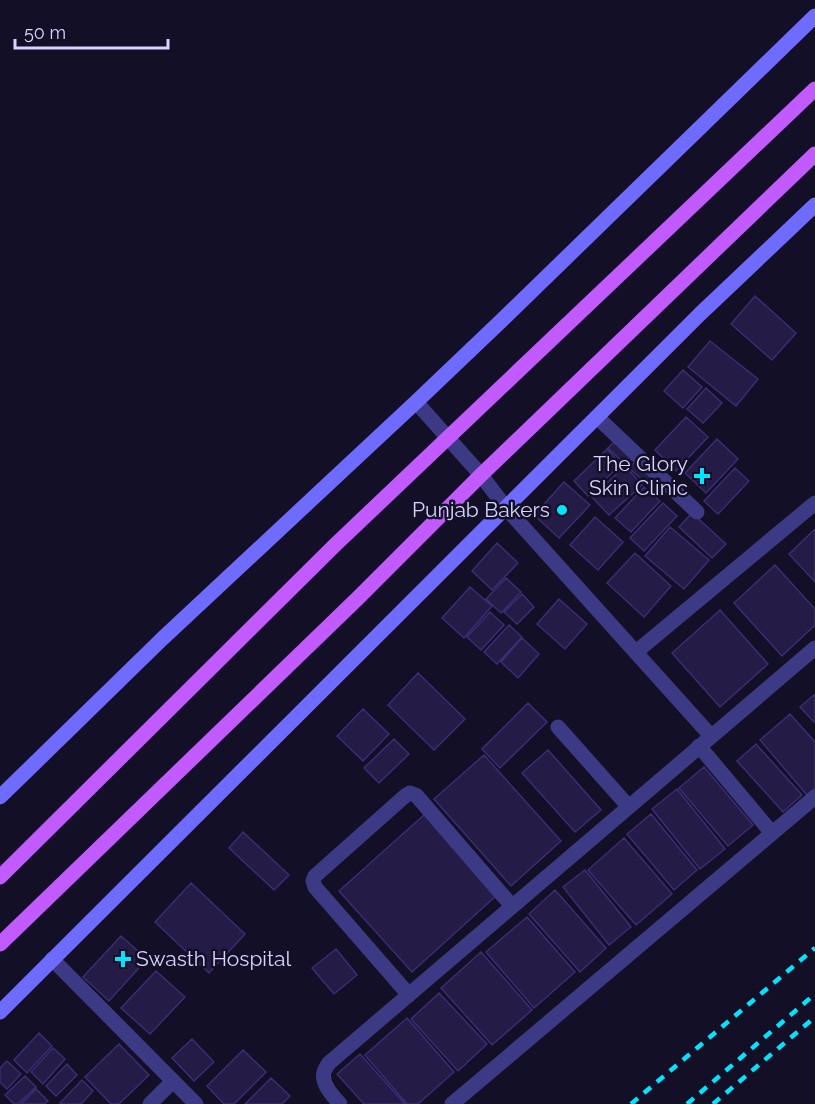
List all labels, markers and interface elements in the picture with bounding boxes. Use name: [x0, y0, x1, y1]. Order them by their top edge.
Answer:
scale bar: [15, 12, 168, 50]
text: 50 m: [24, 22, 66, 43]
place label: The Glory Skin Clinic: [589, 451, 688, 500]
marker: The Glory Skin Clinic: [693, 467, 711, 485]
place label: Punjab Bakers: [412, 497, 550, 522]
marker: Punjab Bakers: [555, 503, 569, 517]
place label: Swasth Hospital: [136, 946, 291, 971]
marker: Swasth Hospital: [114, 950, 132, 968]

